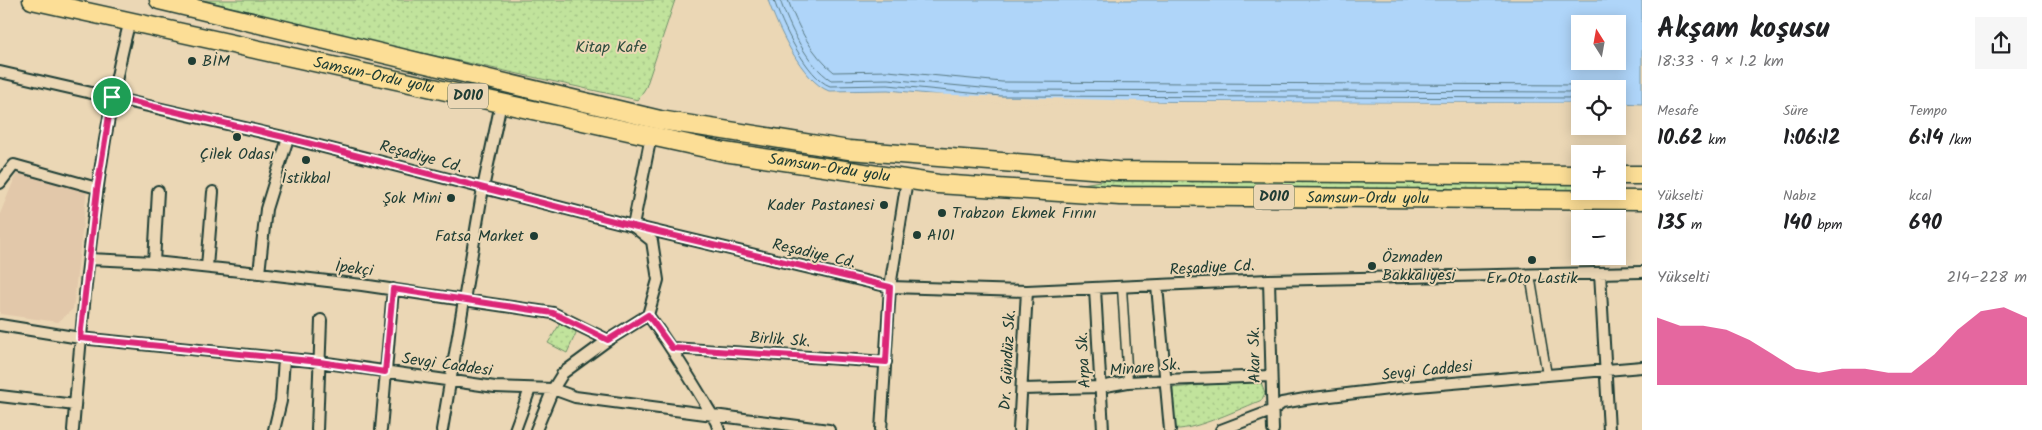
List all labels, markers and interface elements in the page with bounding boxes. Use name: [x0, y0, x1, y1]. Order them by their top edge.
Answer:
text: Akşam koşusu: [1657, 7, 1829, 52]
north arrow: [1571, 15, 1626, 70]
map controls: [1571, 15, 1626, 265]
button: share: [1975, 17, 2027, 69]
park label: Kitap Kafe: [575, 35, 647, 60]
place label: BİM: [202, 49, 230, 74]
text: 18:33 · 9 × 1.2 km: [1657, 49, 1784, 74]
street label: Samsun-Ordu yolu: [311, 50, 437, 101]
marker: BİM: [186, 55, 198, 67]
pin: [91, 76, 133, 118]
button: locate: [1571, 80, 1626, 135]
icon: arrive: [98, 83, 126, 111]
road number: D010: [448, 84, 488, 108]
text: Mesafe: [1657, 100, 1698, 122]
text: Süre: [1783, 100, 1808, 122]
text: Tempo: [1909, 100, 1947, 122]
text: 10.62: [1657, 122, 1703, 155]
text: 1:06:12: [1783, 122, 1840, 155]
text: 6:14: [1909, 122, 1943, 155]
text: km: [1703, 129, 1726, 151]
text: /km: [1943, 129, 1972, 151]
marker: Çilek Odası: [231, 131, 243, 143]
street label: Reşadiye Cd.: [377, 134, 465, 180]
place label: Çilek Odası: [200, 142, 274, 167]
button: +: [1571, 145, 1626, 200]
street label: Samsun-Ordu yolu: [767, 146, 892, 189]
marker: İstikbal: [300, 154, 312, 166]
place label: İstikbal: [281, 166, 331, 191]
road number: D010: [1254, 184, 1294, 210]
street label: Samsun-Ordu yolu: [1306, 185, 1430, 211]
text: Yükselti: [1657, 185, 1703, 207]
text: Nabız: [1783, 185, 1816, 207]
text: kcal: [1909, 185, 1932, 207]
place label: Şok Mini: [382, 186, 442, 211]
marker: Şok Mini: [445, 192, 457, 204]
place label: Kader Pastanesi: [767, 193, 875, 218]
marker: Kader Pastanesi: [878, 199, 890, 211]
place label: Trabzon Ekmek Fırını: [952, 201, 1096, 226]
marker: Trabzon Ekmek Fırını: [936, 207, 948, 219]
text: 135: [1657, 207, 1685, 240]
text: 140: [1783, 207, 1812, 240]
text: 690: [1909, 207, 1942, 240]
button: −: [1571, 210, 1626, 265]
text: m: [1685, 214, 1702, 236]
text: bpm: [1812, 214, 1842, 236]
place label: A101: [927, 223, 955, 248]
place label: Fatsa Market: [435, 224, 525, 249]
marker: A101: [911, 229, 923, 241]
marker: Fatsa Market: [528, 230, 540, 242]
street label: Reşadiye Cd.: [770, 232, 858, 276]
place label: Özmaden Bakkaliyesi: [1382, 245, 1456, 288]
street label: Reşadiye Cd.: [1169, 253, 1255, 283]
street label: İpekçi: [333, 254, 376, 284]
marker: Er Oto Lastik: [1526, 254, 1538, 266]
marker: Özmaden Bakkaliyesi: [1366, 260, 1378, 272]
text: Yükselti: [1657, 265, 1709, 290]
text: 214–228 m: [1947, 265, 2027, 290]
place label: Er Oto Lastik: [1486, 266, 1578, 291]
street label: Dr. Gündüz Sk.: [993, 309, 1023, 411]
street label: Birlik Sk.: [749, 325, 811, 355]
street label: Akar Sk.: [1242, 327, 1268, 383]
street label: Arpa Sk.: [1070, 331, 1098, 389]
street label: Sevgi Caddesi: [400, 346, 495, 384]
street label: Minare Sk.: [1108, 352, 1182, 384]
street label: Sevgi Caddesi: [1380, 354, 1475, 388]

